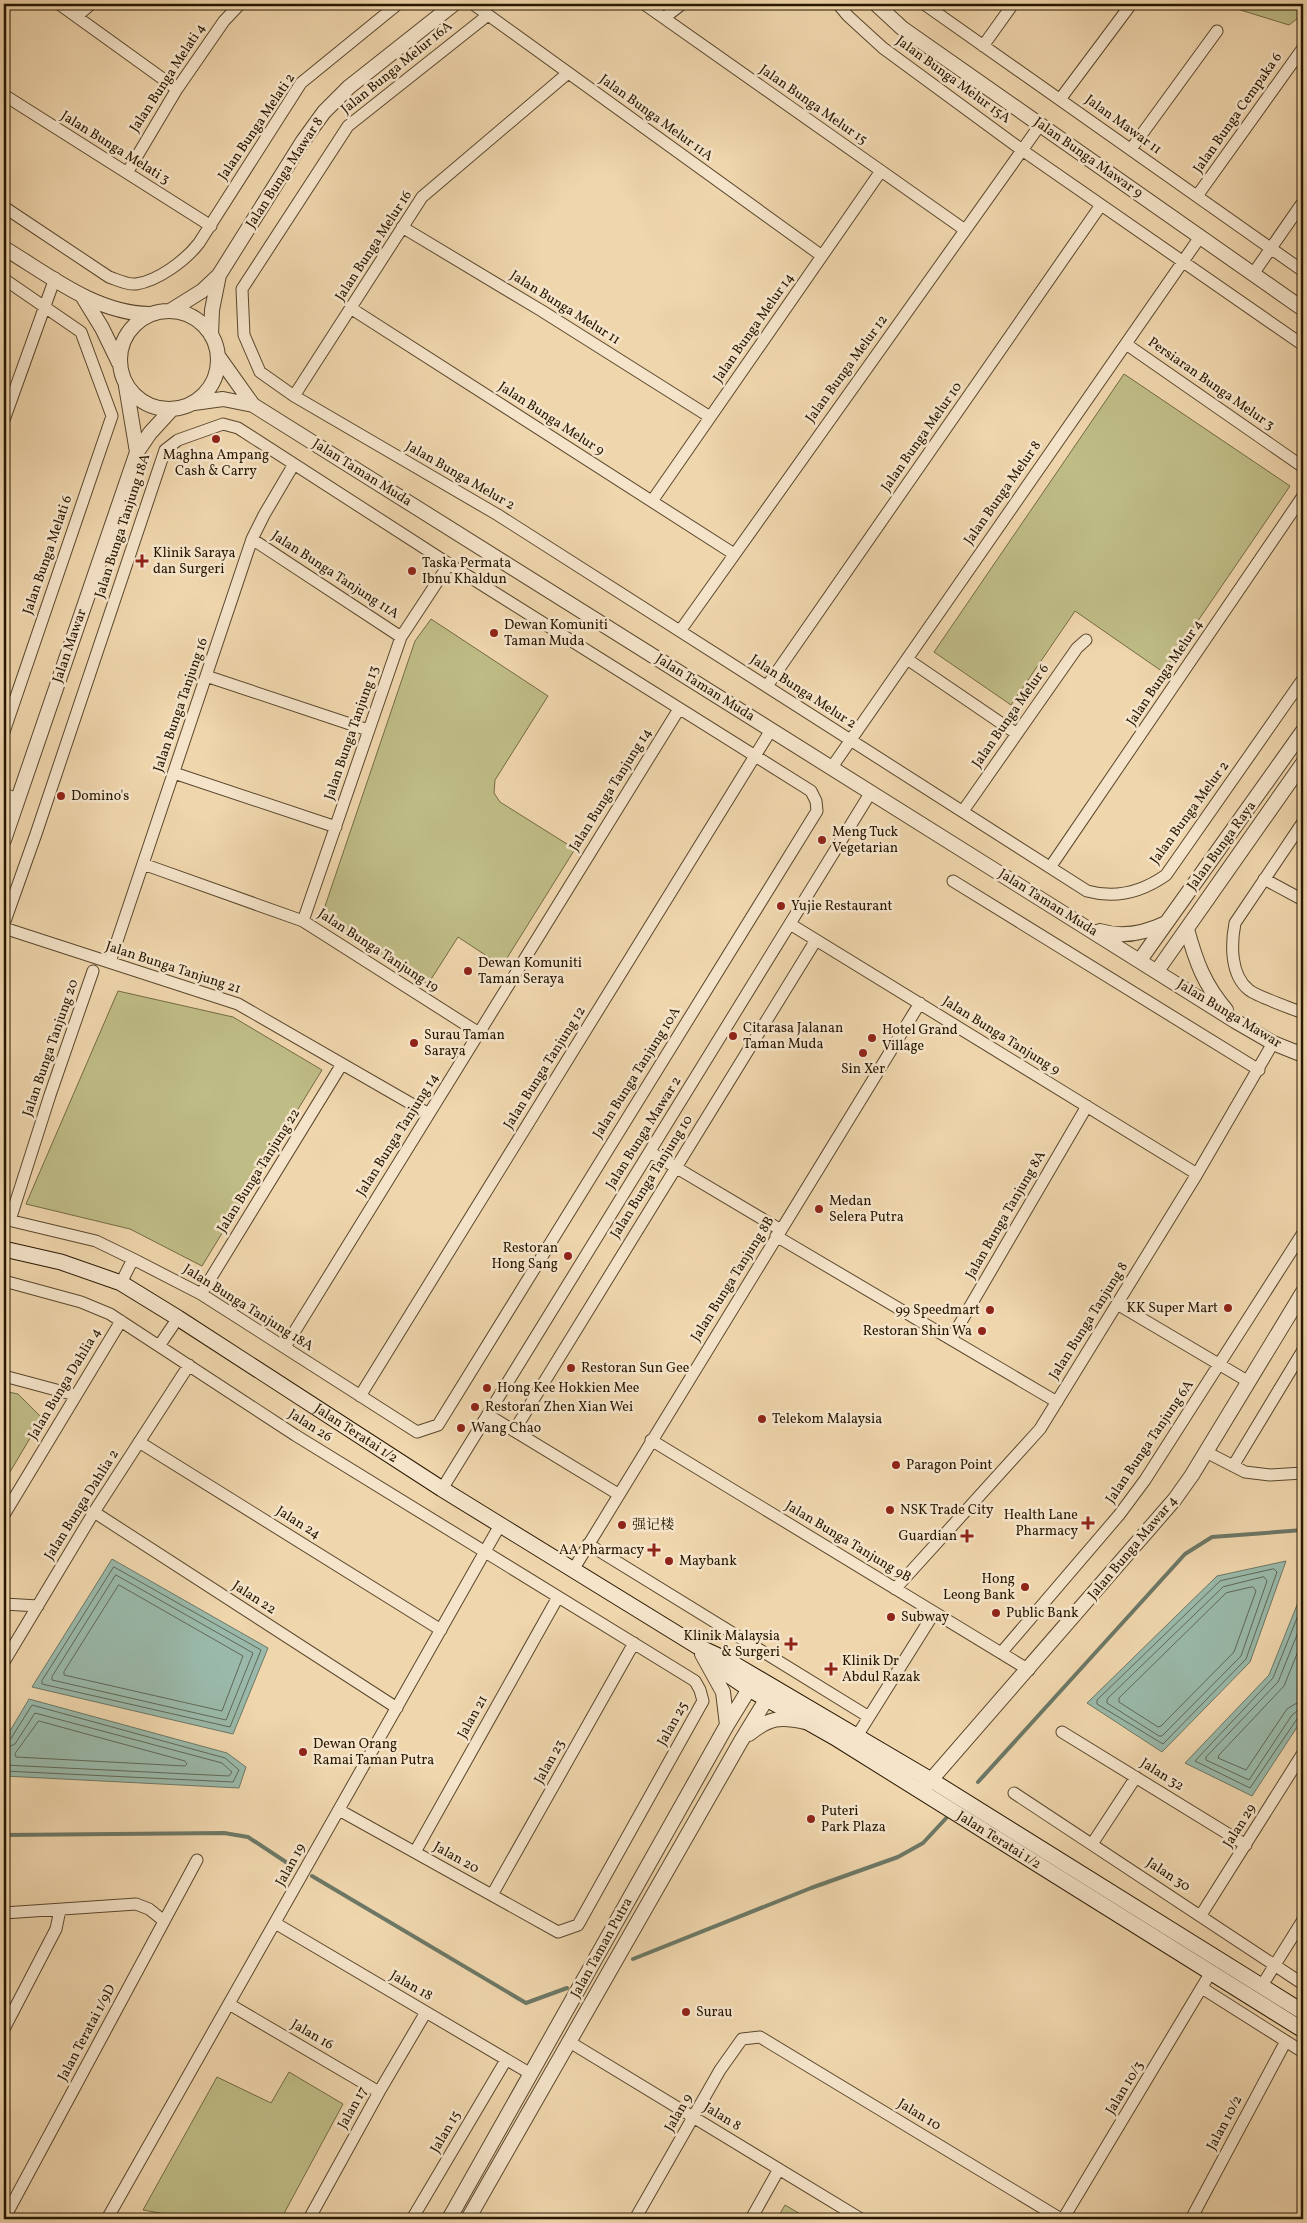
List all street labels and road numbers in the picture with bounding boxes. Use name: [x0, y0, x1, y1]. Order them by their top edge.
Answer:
street label: Jalan Bunga Melur 16A: [337, 17, 457, 119]
street label: Jalan Bunga Melati 4: [126, 20, 210, 136]
street label: Jalan Bunga Melur 15A: [892, 32, 1014, 128]
street label: Jalan Bunga Cempaka 6: [1189, 49, 1287, 177]
street label: Jalan Bunga Melur 15: [755, 60, 871, 150]
street label: Jalan Bunga Melati 2: [214, 70, 300, 184]
street label: Jalan Bunga Melur 11A: [595, 70, 717, 166]
street label: Jalan Mawar 11: [1081, 91, 1165, 159]
street label: Jalan Bunga Melati 3: [57, 107, 173, 189]
street label: Jalan Bunga Mawar 9: [1030, 113, 1146, 203]
street label: Jalan Bunga Mawar 8: [242, 114, 328, 232]
street label: Jalan Bunga Melur 16: [331, 187, 417, 305]
street label: Jalan Bunga Melur 11: [506, 266, 624, 350]
street label: Jalan Bunga Melur 14: [709, 269, 799, 387]
street label: Jalan Bunga Melur 12: [801, 311, 893, 427]
street label: Persiaran Bunga Melur 3: [1144, 333, 1278, 435]
street label: Jalan Bunga Melur 9: [494, 377, 608, 461]
street label: Jalan Bunga Melur 10: [877, 378, 967, 496]
street label: Jalan Taman Muda: [309, 435, 415, 511]
street label: Jalan Bunga Melur 2: [402, 437, 518, 515]
street label: Jalan Bunga Melur 8: [960, 437, 1046, 549]
street label: Jalan Bunga Tanjung 18A: [91, 451, 155, 601]
street label: Jalan Bunga Melati 6: [19, 493, 77, 617]
street label: Jalan Bunga Tanjung 11A: [267, 526, 403, 624]
street label: Jalan Mawar: [48, 606, 92, 686]
street label: Jalan Bunga Melur 4: [1122, 616, 1208, 730]
street label: Jalan Bunga Tanjung 16: [149, 635, 213, 775]
street label: Jalan Taman Muda: [652, 650, 758, 726]
street label: Jalan Bunga Melur 2: [746, 650, 860, 734]
street label: Jalan Bunga Melur 6: [968, 660, 1054, 772]
street label: Jalan Bunga Tanjung 13: [320, 663, 384, 803]
street label: Jalan Bunga Tanjung 14: [565, 725, 657, 855]
street label: Jalan Bunga Melur 2: [1146, 757, 1234, 869]
street label: Jalan Bunga Raya: [1183, 797, 1261, 895]
street label: Jalan Taman Muda: [995, 865, 1101, 941]
street label: Jalan Bunga Tanjung 19: [314, 905, 442, 997]
street label: Jalan Bunga Tanjung 21: [103, 937, 243, 999]
street label: Jalan Bunga Mawar: [1173, 975, 1285, 1053]
street label: Jalan Bunga Tanjung 20: [19, 977, 83, 1119]
street label: Jalan Bunga Tanjung 9: [939, 992, 1063, 1080]
street label: Jalan Bunga Tanjung 12: [500, 1003, 590, 1133]
street label: Jalan Bunga Tanjung 10A: [589, 1003, 685, 1142]
street label: Jalan Bunga Tanjung 14: [352, 1070, 444, 1200]
street label: Jalan Bunga Mawar 2: [602, 1073, 686, 1193]
street label: Jalan Bunga Tanjung 22: [213, 1105, 305, 1237]
street label: Jalan Bunga Tanjung 10: [606, 1112, 698, 1242]
street label: Jalan Bunga Tanjung 8A: [961, 1147, 1051, 1283]
street label: Jalan Bunga Tanjung 8B: [687, 1213, 779, 1345]
street label: Jalan Bunga Tanjung 8: [1045, 1259, 1133, 1383]
street label: Jalan Bunga Tanjung 18A: [179, 1260, 317, 1356]
street label: Jalan Bunga Dahlia 4: [24, 1324, 106, 1444]
street label: Jalan Bunga Tanjung 6A: [1102, 1376, 1199, 1507]
street label: Jalan Teratai 1/2: [310, 1399, 402, 1467]
street label: Jalan 26: [284, 1405, 336, 1447]
street label: Jalan Bunga Dahlia 2: [40, 1446, 124, 1564]
street label: Jalan Bunga Mawar 4: [1084, 1492, 1182, 1604]
street label: Jalan Bunga Tanjung 9B: [781, 1497, 915, 1587]
street label: Jalan 24: [272, 1502, 324, 1544]
street label: Jalan 22: [228, 1577, 280, 1619]
street label: Jalan 21: [453, 1692, 493, 1742]
street label: Jalan 25: [653, 1698, 693, 1750]
street label: Jalan 23: [530, 1736, 570, 1788]
street label: Jalan 32: [1136, 1754, 1188, 1796]
street label: Jalan 29: [1219, 1800, 1261, 1852]
street label: Jalan Teratai 1/2: [953, 1806, 1045, 1874]
street label: Jalan 20: [430, 1838, 482, 1878]
street label: Jalan 19: [271, 1840, 311, 1890]
street label: Jalan 30: [1142, 1854, 1194, 1896]
street label: Jalan Taman Putra: [567, 1894, 637, 2002]
street label: Jalan 18: [386, 1966, 436, 2006]
street label: Jalan Teratai 1/9D: [54, 1981, 120, 2085]
street label: Jalan 16: [287, 2015, 337, 2055]
street label: Jalan 10/3: [1102, 2058, 1148, 2118]
street label: Jalan 17: [334, 2083, 373, 2133]
street label: Jalan 9: [660, 2090, 698, 2136]
street label: Jalan 10/2: [1203, 2092, 1247, 2154]
street label: Jalan 10: [894, 2095, 944, 2135]
street label: Jalan 8: [700, 2098, 744, 2136]
street label: Jalan 15: [426, 2107, 466, 2157]

